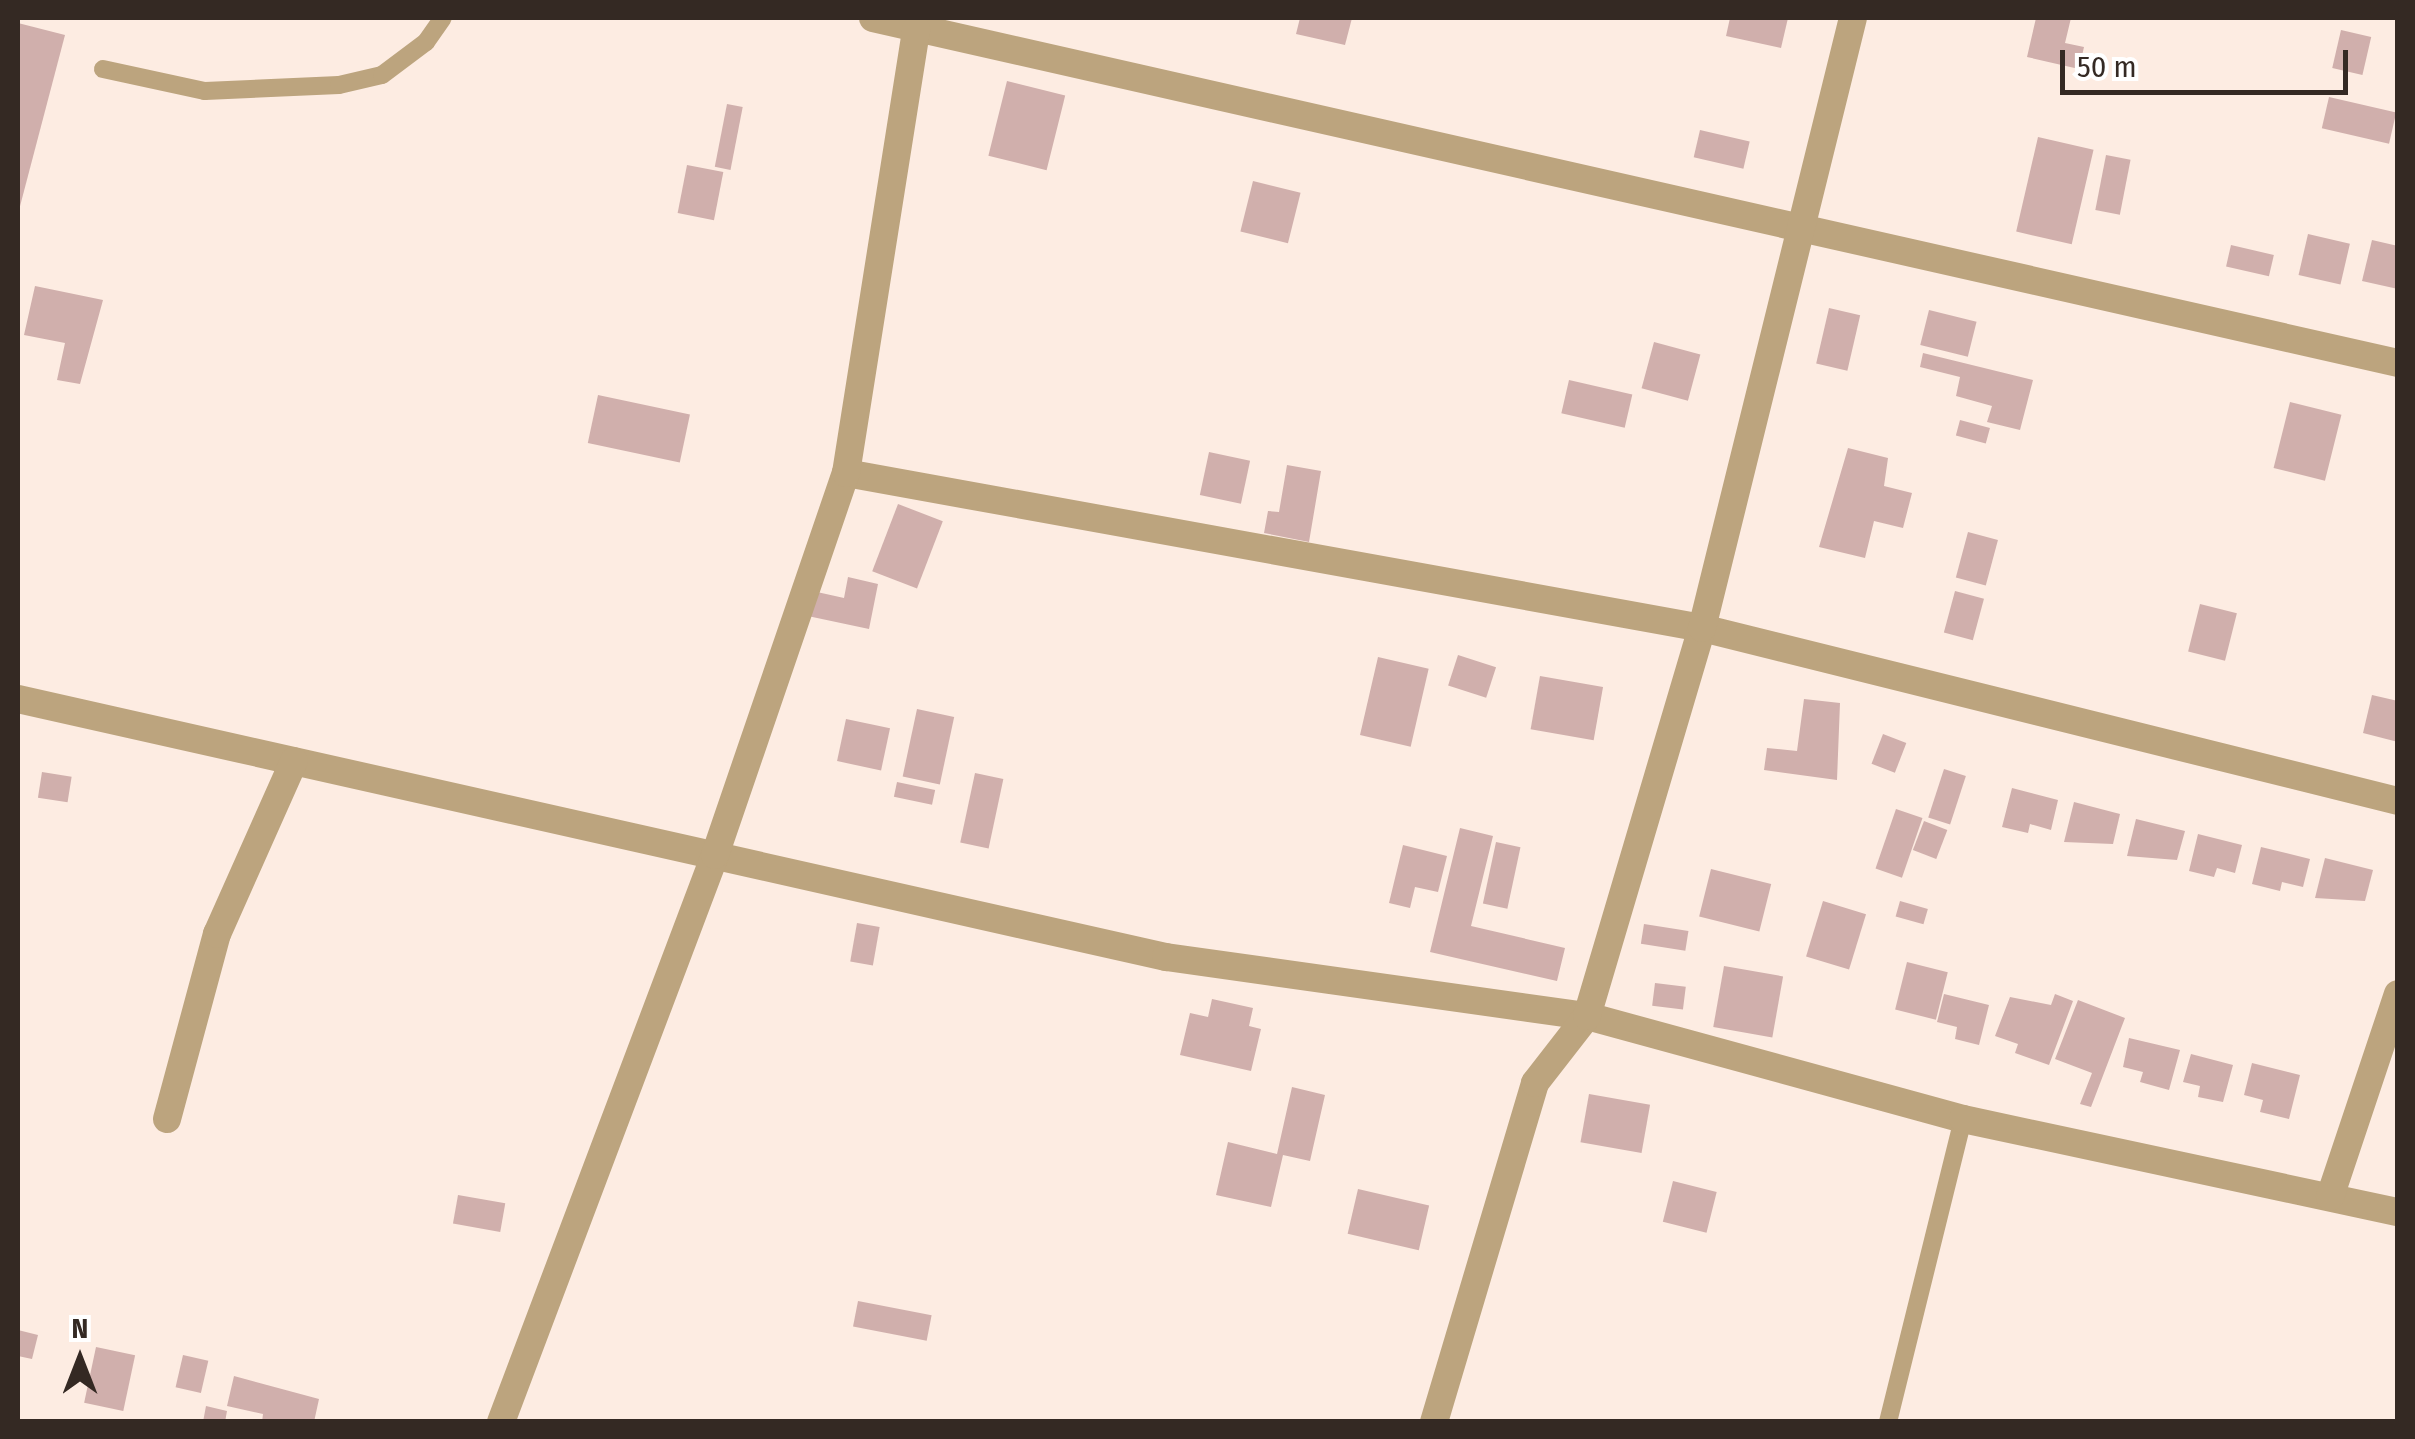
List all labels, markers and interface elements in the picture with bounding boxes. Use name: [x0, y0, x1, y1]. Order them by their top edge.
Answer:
scale bar: [2065, 30, 2352, 92]
text: 50 m: [2077, 49, 2137, 85]
north arrow: [30, 1309, 130, 1409]
text: N: [72, 1312, 88, 1345]

